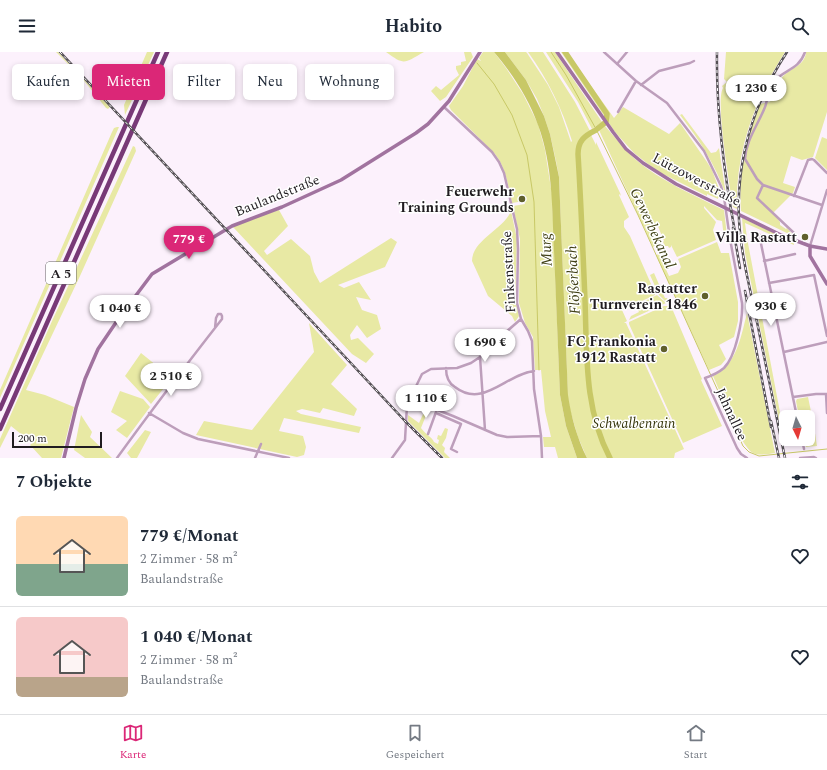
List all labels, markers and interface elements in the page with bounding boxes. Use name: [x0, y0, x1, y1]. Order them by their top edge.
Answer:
text: Habito: [385, 13, 442, 40]
icon: menu: [16, 15, 38, 37]
icon: search: [789, 15, 811, 37]
chip: Kaufen: [12, 64, 84, 100]
chip: Mieten: [92, 64, 165, 100]
chip: Filter: [173, 64, 235, 100]
chip: Neu: [243, 64, 297, 100]
chip: Wohnung: [305, 64, 394, 100]
pin: 1 230 €: [719, 75, 793, 109]
text: 1 230 €: [735, 78, 777, 98]
street label: Lützowerstraße: [649, 147, 745, 212]
street label: Baulandstraße: [232, 169, 323, 222]
place label: Feuerwehr Training Grounds: [398, 181, 514, 218]
water label: Gewerbekanal: [624, 184, 681, 273]
marker: Feuerwehr Training Grounds: [517, 194, 527, 204]
pin: 779 €: [161, 226, 217, 260]
place label: Villa Rastatt: [715, 227, 798, 248]
text: 779 €: [173, 229, 205, 249]
street label: Finkenstraße: [496, 230, 521, 314]
water label: Murg: [534, 232, 559, 267]
marker: Villa Rastatt: [800, 232, 810, 242]
water label: Flößerbach: [560, 245, 587, 315]
road number: A 5: [46, 262, 76, 284]
place label: Rastatter Turnverein 1846: [590, 278, 697, 315]
marker: Rastatter Turnverein 1846: [700, 291, 710, 301]
pin: 930 €: [743, 293, 799, 327]
pin: 1 040 €: [83, 295, 157, 329]
text: 930 €: [755, 296, 787, 316]
text: 1 040 €: [99, 298, 141, 318]
pin: 1 690 €: [448, 329, 522, 363]
place label: FC Frankonia 1912 Rastatt: [567, 331, 657, 368]
text: 1 690 €: [464, 332, 506, 352]
marker: FC Frankonia 1912 Rastatt: [659, 344, 669, 354]
pin: 2 510 €: [134, 363, 208, 397]
text: 2 510 €: [150, 366, 192, 386]
street label: Jahnallee: [710, 384, 753, 444]
pin: 1 110 €: [389, 385, 463, 419]
text: 1 110 €: [405, 388, 447, 408]
north arrow: [779, 410, 815, 446]
map controls: [779, 410, 815, 446]
park label: Schwalbenrain: [593, 413, 676, 434]
scale bar: [12, 430, 102, 449]
text: 200 m: [18, 430, 47, 447]
text: 7 Objekte: [16, 469, 92, 495]
icon: filters: [789, 471, 811, 493]
text: 779 €/Monat: [140, 523, 239, 549]
icon: home: [48, 532, 96, 580]
icon: heart: [789, 545, 811, 567]
text: 2 Zimmer · 58 m²: [140, 549, 237, 569]
text: Baulandstraße: [140, 569, 223, 589]
text: 1 040 €/Monat: [140, 624, 252, 650]
icon: home: [48, 633, 96, 681]
icon: heart: [789, 646, 811, 668]
text: 2 Zimmer · 58 m²: [140, 650, 237, 670]
text: Baulandstraße: [140, 670, 223, 690]
tab: Karte: [120, 722, 146, 763]
tab: Gespeichert: [386, 722, 444, 763]
tab: Start: [684, 722, 707, 763]

